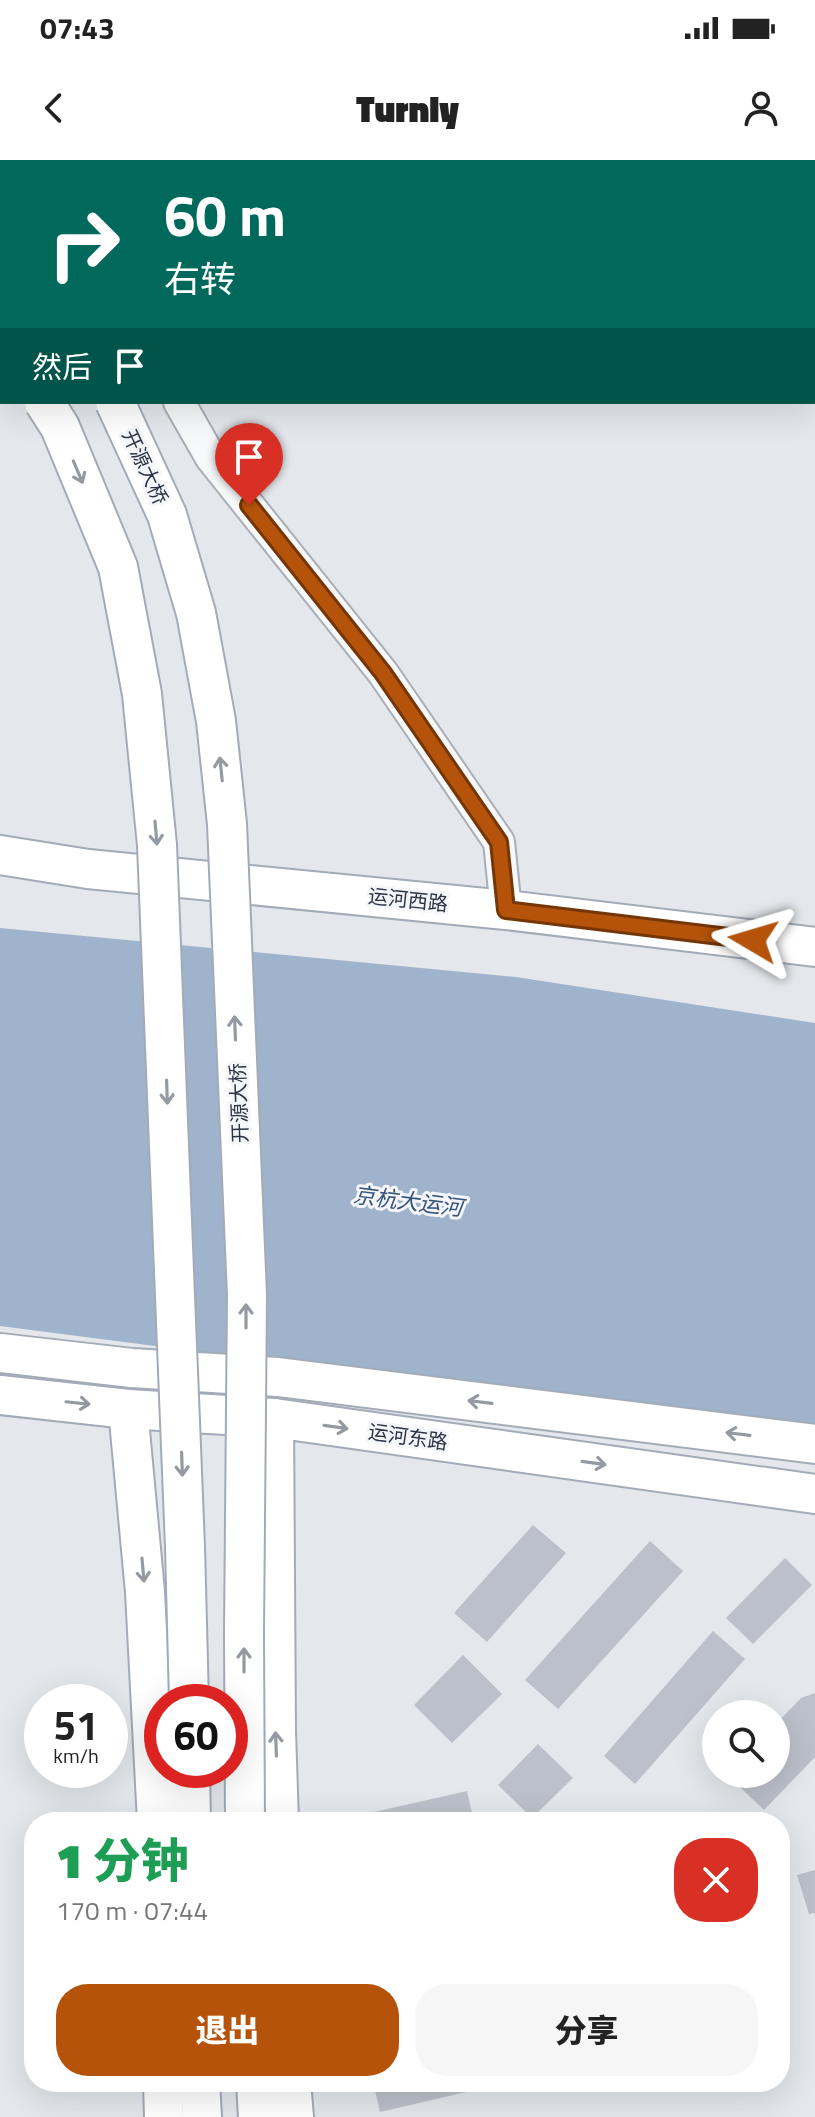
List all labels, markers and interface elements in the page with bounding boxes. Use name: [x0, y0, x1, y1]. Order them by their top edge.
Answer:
text: 07:43: [40, 5, 115, 51]
text: Turnly: [356, 81, 459, 136]
icon: back: [32, 86, 76, 130]
icon: person: [739, 86, 783, 130]
text: 60 m: [164, 173, 286, 258]
icon: right: [32, 192, 136, 296]
text: 右转: [164, 251, 236, 306]
text: 然后: [32, 344, 92, 390]
icon: arrive: [108, 344, 152, 388]
pin: [215, 423, 283, 505]
street label: 开源大桥: [115, 424, 176, 510]
icon: arrive: [227, 435, 271, 479]
one-way arrow: [72, 459, 87, 484]
one-way arrow: [214, 756, 229, 783]
one-way arrow: [148, 819, 163, 846]
street label: 运河西路: [367, 880, 449, 919]
position arrow: [711, 898, 795, 982]
one-way arrow: [228, 1015, 243, 1042]
street label: 开源大桥: [222, 1063, 255, 1144]
one-way arrow: [160, 1078, 175, 1105]
water label: 京杭大运河: [351, 1177, 469, 1225]
one-way arrow: [239, 1303, 254, 1330]
one-way arrow: [467, 1394, 493, 1409]
one-way arrow: [64, 1396, 90, 1411]
street label: 运河东路: [366, 1416, 450, 1457]
one-way arrow: [323, 1420, 348, 1435]
one-way arrow: [725, 1426, 751, 1441]
one-way arrow: [174, 1450, 189, 1477]
one-way arrow: [581, 1456, 606, 1471]
one-way arrow: [136, 1557, 151, 1583]
one-way arrow: [236, 1647, 252, 1674]
speed limit sign: 60: [144, 1684, 248, 1788]
text: 51: [54, 1695, 98, 1756]
map controls: [702, 1700, 790, 1788]
button: search: [702, 1700, 790, 1788]
one-way arrow: [269, 1731, 284, 1758]
text: km/h: [53, 1740, 99, 1771]
text: 1 分钟: [56, 1824, 189, 1897]
button: close: [674, 1838, 758, 1922]
text: 170 m · 07:44: [56, 1891, 208, 1930]
button: 退出: [56, 1984, 399, 2076]
button: 分享: [415, 1984, 758, 2076]

